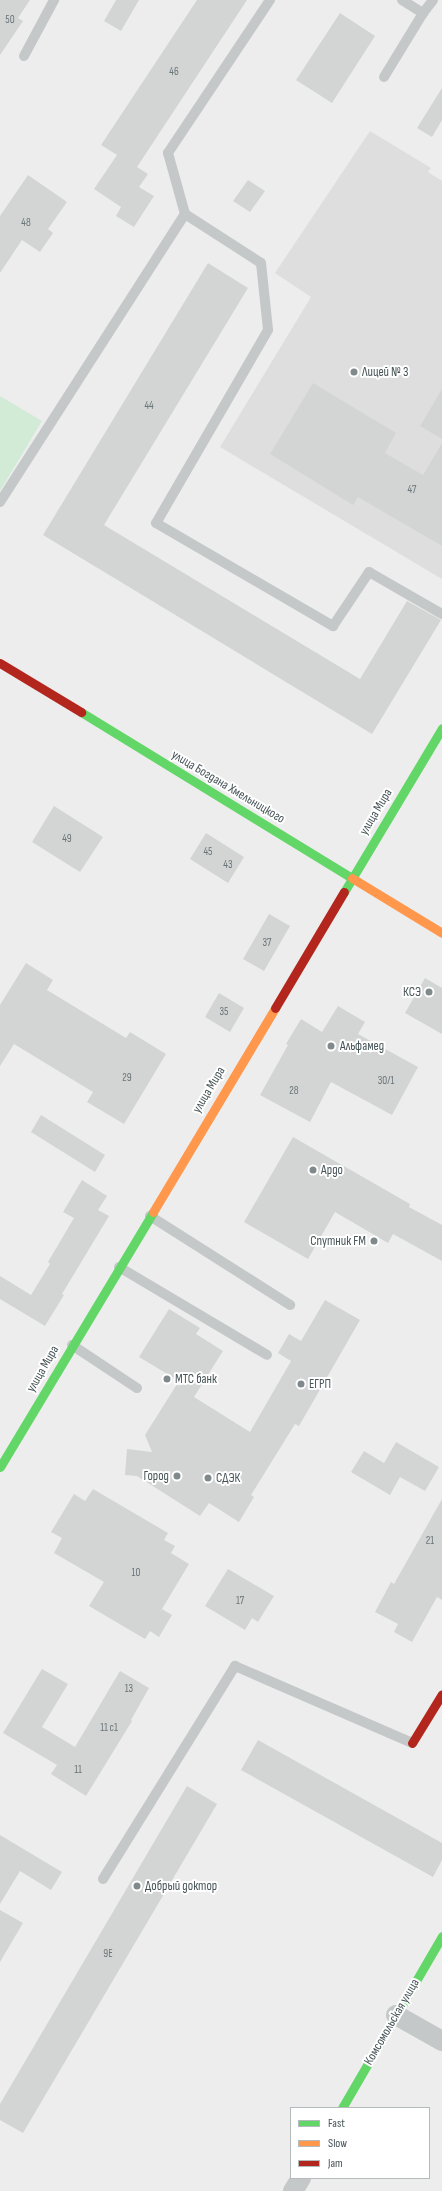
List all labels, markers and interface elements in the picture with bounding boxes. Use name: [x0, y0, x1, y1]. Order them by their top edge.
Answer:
house number: 50: [5, 13, 15, 27]
house number: 46: [169, 65, 179, 79]
house number: 48: [21, 216, 31, 230]
place label: Лицей № 3: [362, 364, 408, 380]
marker: Лицей № 3: [349, 367, 359, 377]
house number: 44: [144, 399, 154, 413]
house number: 47: [408, 483, 416, 497]
street label: улица Богдана Хмельницкого: [168, 747, 288, 827]
street label: улица Мира: [356, 786, 396, 838]
house number: 49: [62, 832, 72, 846]
house number: 45: [203, 845, 213, 859]
house number: 43: [223, 858, 233, 872]
house number: 37: [262, 936, 272, 950]
place label: КСЭ: [403, 984, 421, 1000]
marker: КСЭ: [424, 987, 434, 997]
house number: 35: [219, 1005, 229, 1019]
place label: Альфамед: [340, 1038, 384, 1054]
marker: Альфамед: [325, 1040, 337, 1052]
street label: улица Мира: [189, 1064, 229, 1116]
house number: 29: [122, 1071, 132, 1085]
house number: 30/1: [378, 1074, 394, 1088]
house number: 28: [289, 1084, 299, 1098]
place label: Ардо: [321, 1162, 343, 1178]
marker: Ардо: [308, 1165, 318, 1175]
place label: Спутник FM: [310, 1233, 366, 1249]
marker: Спутник FM: [369, 1236, 379, 1246]
street label: улица Мира: [24, 1343, 62, 1395]
place label: МТС банк: [175, 1371, 217, 1387]
marker: МТС банк: [162, 1374, 172, 1384]
place label: ЕГРП: [309, 1376, 331, 1392]
marker: ЕГРП: [296, 1379, 306, 1389]
place label: Город: [144, 1468, 169, 1484]
place label: СДЭК: [216, 1470, 240, 1486]
marker: Город: [172, 1471, 182, 1481]
marker: СДЭК: [203, 1473, 213, 1483]
house number: 21: [426, 1534, 434, 1548]
house number: 10: [132, 1566, 140, 1580]
house number: 17: [236, 1594, 244, 1608]
house number: 13: [125, 1682, 133, 1696]
house number: 11 с1: [100, 1721, 118, 1735]
house number: 11: [74, 1763, 82, 1777]
place label: Добрый доктор: [145, 1878, 217, 1894]
marker: Добрый доктор: [132, 1881, 142, 1891]
house number: 9Е: [103, 1947, 113, 1961]
street label: Комсомольская улица: [361, 1976, 423, 2068]
legend: [290, 2107, 430, 2179]
text: Fast: [328, 2116, 345, 2131]
text: Slow: [328, 2136, 347, 2151]
text: Jam: [328, 2156, 343, 2171]

